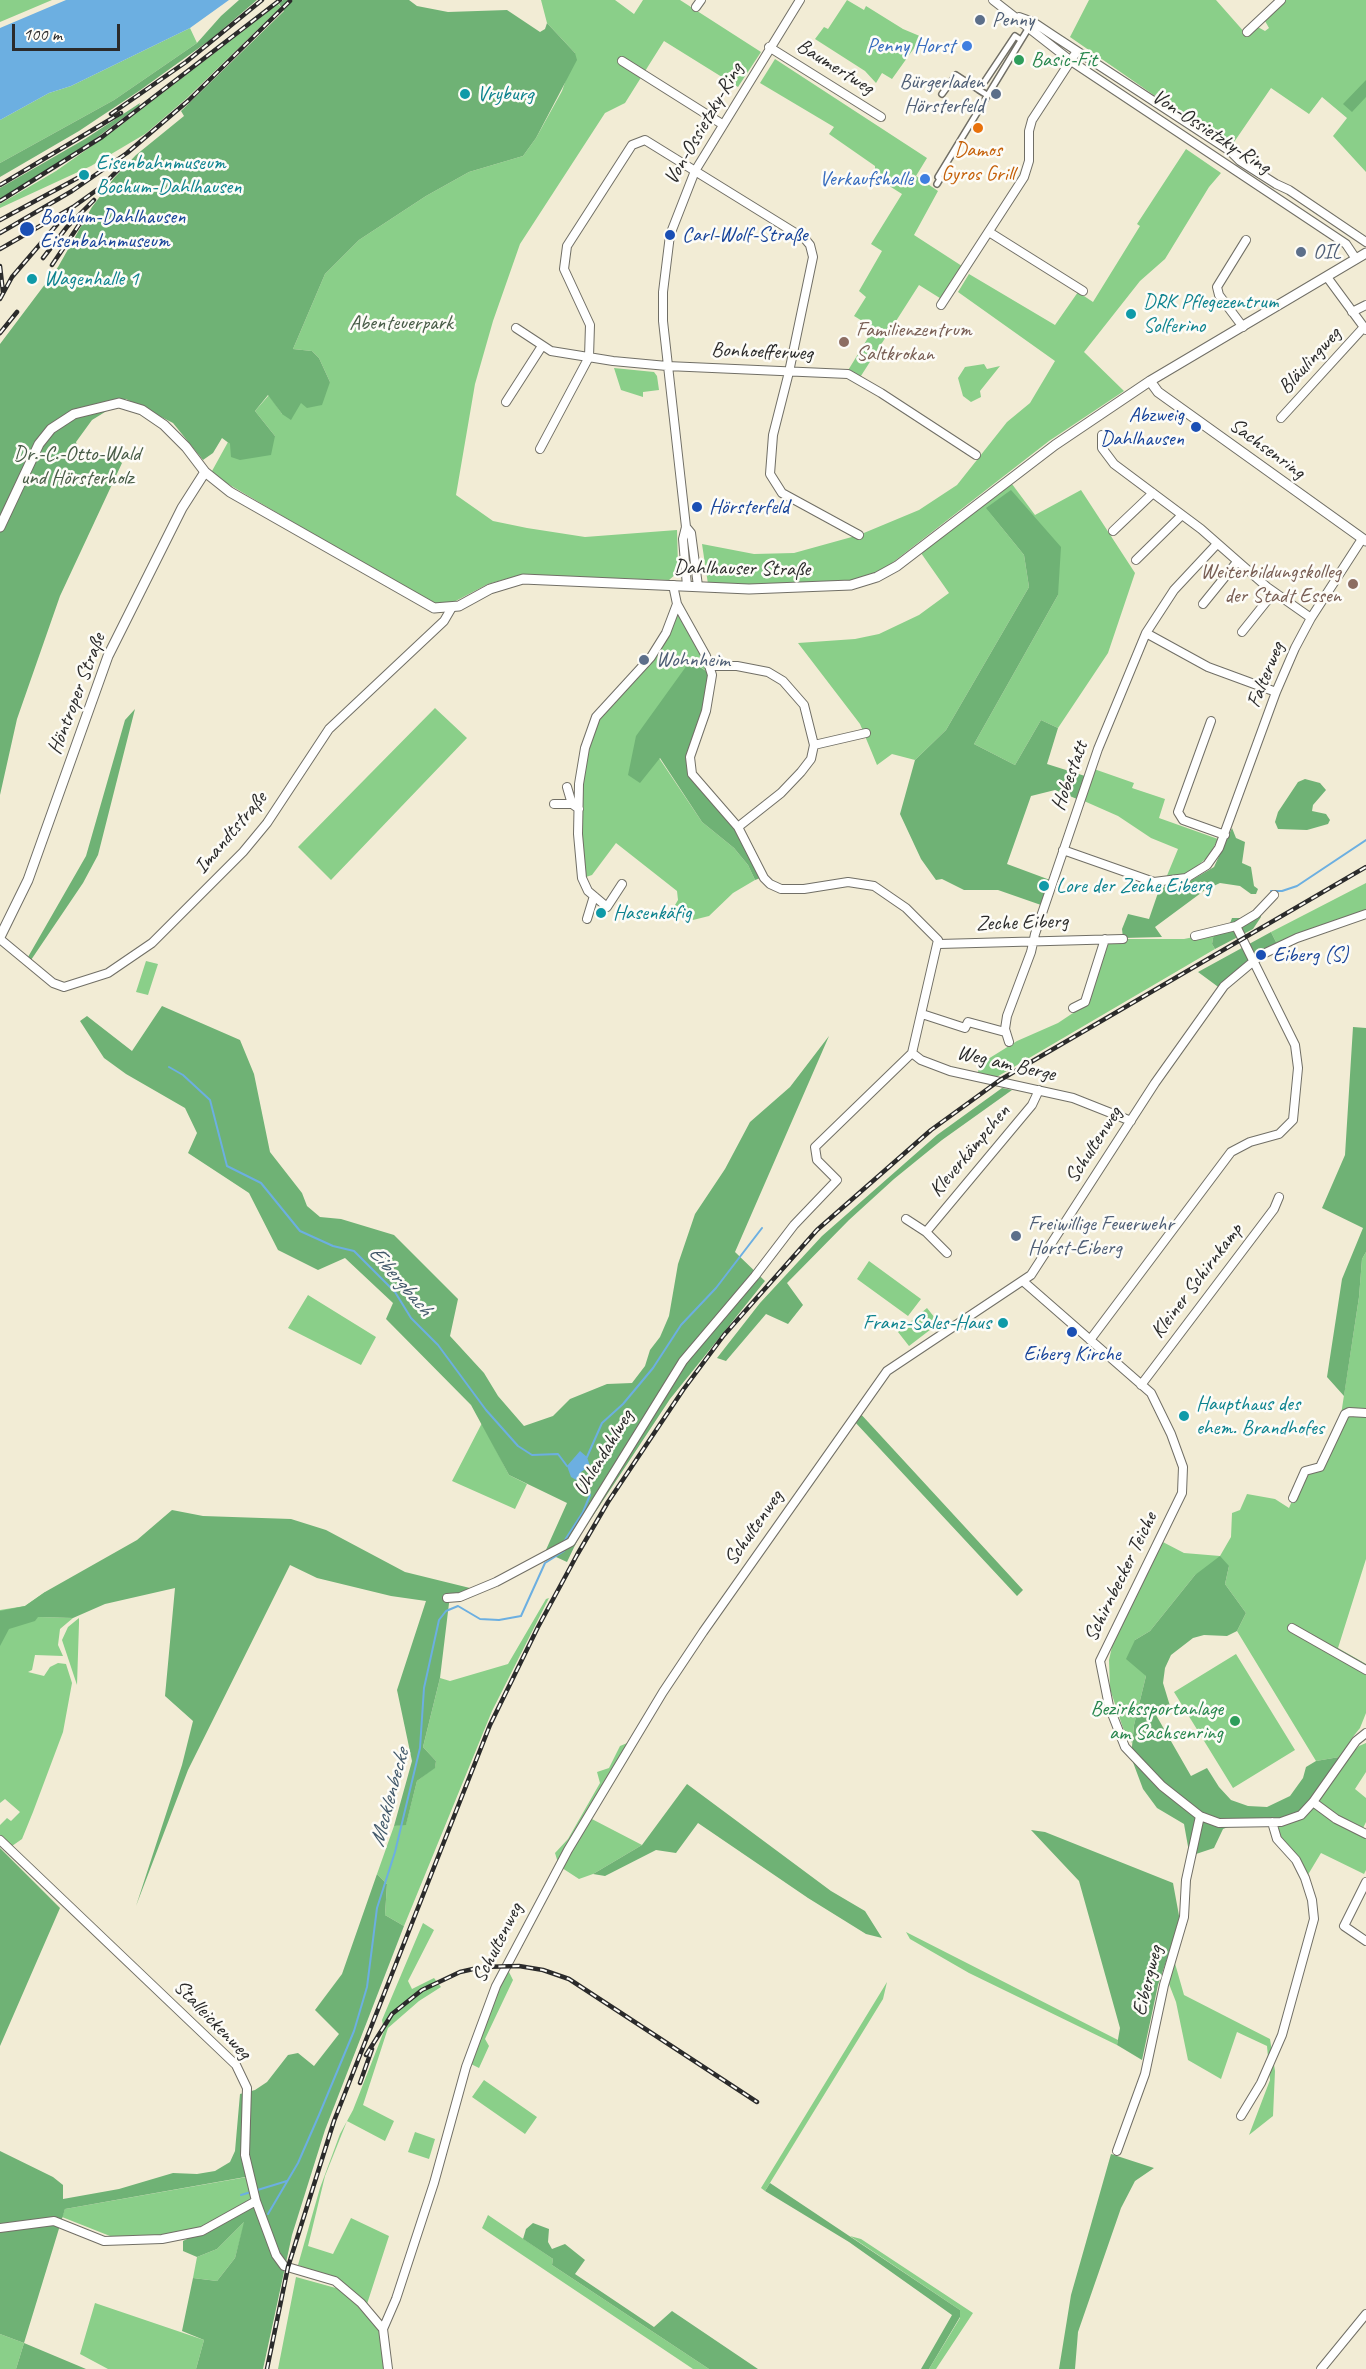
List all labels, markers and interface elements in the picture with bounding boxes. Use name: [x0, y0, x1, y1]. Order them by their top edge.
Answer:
place label: Penny: [992, 7, 1034, 33]
scale bar: [15, 12, 123, 50]
marker: Penny: [973, 13, 987, 27]
text: 100 m: [23, 23, 62, 45]
place label: Penny Horst: [867, 33, 955, 59]
street label: Baumertweg: [792, 34, 878, 100]
marker: Penny Horst: [960, 39, 974, 53]
place label: Basic-Fit: [1031, 47, 1097, 73]
marker: Basic-Fit: [1012, 53, 1026, 67]
street label: Von-Ossietzky-Ring: [659, 59, 749, 189]
place label: Bürgerladen Hörsterfeld: [899, 69, 984, 119]
place label: Vryburg: [477, 81, 534, 107]
street label: Von-Ossietzky-Ring: [1147, 84, 1275, 180]
marker: Vryburg: [458, 87, 472, 101]
marker: Bürgerladen Hörsterfeld: [989, 87, 1003, 101]
marker: Damos Gyros Grill: [971, 121, 985, 135]
place label: Damos Gyros Grill: [941, 137, 1015, 187]
place label: Eisenbahnmuseum Bochum-Dahlhausen: [96, 150, 241, 200]
place label: Verkaufshalle: [819, 166, 913, 192]
marker: Eisenbahnmuseum Bochum-Dahlhausen: [77, 168, 91, 182]
marker: Verkaufshalle: [918, 172, 932, 186]
place label: Bochum-Dahlhausen Eisenbahnmuseum: [40, 204, 185, 254]
marker: Bochum-Dahlhausen Eisenbahnmuseum: [18, 220, 36, 238]
place label: Carl-Wolf-Straße: [682, 222, 808, 248]
marker: Carl-Wolf-Straße: [663, 228, 677, 242]
place label: OIL: [1313, 239, 1341, 265]
marker: OIL: [1294, 245, 1308, 259]
place label: Wagenhalle 1: [44, 266, 139, 292]
marker: Wagenhalle 1: [25, 272, 39, 286]
place label: DRK Pflegezentrum Solferino: [1143, 289, 1278, 339]
marker: DRK Pflegezentrum Solferino: [1124, 307, 1138, 321]
park label: Abenteuerpark: [349, 310, 453, 336]
place label: Familienzentrum Saltkrokan: [856, 317, 972, 367]
street label: Bläulingweg: [1273, 322, 1347, 400]
marker: Familienzentrum Saltkrokan: [837, 335, 851, 349]
street label: Bonhoefferweg: [711, 338, 813, 366]
place label: Abzweig Dahlhausen: [1100, 402, 1184, 452]
street label: Sachsenring: [1224, 413, 1310, 485]
marker: Abzweig Dahlhausen: [1189, 420, 1203, 434]
park label: Dr.-C.-Otto-Wald und Hörsterholz: [14, 441, 140, 491]
place label: Hörsterfeld: [709, 494, 789, 520]
marker: Hörsterfeld: [690, 500, 704, 514]
street label: Dahlhauser Straße: [674, 555, 810, 583]
place label: Weiterbildungskolleg der Stadt Essen: [1200, 559, 1341, 609]
marker: Weiterbildungskolleg der Stadt Essen: [1346, 577, 1360, 591]
street label: Höntroper Straße: [42, 630, 112, 758]
street label: Falterweg: [1242, 639, 1290, 711]
place label: Wohnheim: [656, 647, 730, 673]
marker: Wohnheim: [637, 653, 651, 667]
street label: Hobestatt: [1046, 738, 1094, 814]
street label: Imandtstraße: [189, 787, 273, 879]
place label: Lore der Zeche Eiberg: [1056, 873, 1211, 899]
marker: Lore der Zeche Eiberg: [1037, 879, 1051, 893]
place label: Hasenkäfig: [613, 900, 691, 926]
marker: Hasenkäfig: [594, 906, 608, 920]
street label: Zeche Eiberg: [976, 909, 1068, 937]
place label: Eiberg (S): [1273, 942, 1348, 968]
marker: Eiberg (S): [1254, 948, 1268, 962]
street label: Weg am Berge: [954, 1040, 1058, 1088]
street label: Kleverkämpchen: [924, 1100, 1016, 1202]
street label: Schultenweg: [1060, 1102, 1128, 1188]
place label: Freiwillige Feuerwehr Horst-Eiberg: [1028, 1211, 1174, 1261]
street label: Kleiner Schirnkamp: [1146, 1219, 1248, 1343]
marker: Freiwillige Feuerwehr Horst-Eiberg: [1009, 1229, 1023, 1243]
water label: Eibergbach: [362, 1240, 438, 1322]
place label: Franz-Sales-Haus: [863, 1310, 991, 1336]
marker: Franz-Sales-Haus: [996, 1316, 1010, 1330]
marker: Eiberg Kirche: [1065, 1325, 1079, 1339]
place label: Eiberg Kirche: [1024, 1341, 1120, 1367]
place label: Haupthaus des ehem. Brandhofes: [1196, 1391, 1324, 1441]
street label: Uhlendahlweg: [569, 1406, 639, 1500]
marker: Haupthaus des ehem. Brandhofes: [1177, 1409, 1191, 1423]
street label: Schultenweg: [719, 1485, 789, 1571]
street label: Schirnbecker Teiche: [1079, 1508, 1163, 1646]
place label: Bezirkssportanlage am Sachsenring: [1090, 1696, 1223, 1746]
marker: Bezirkssportanlage am Sachsenring: [1228, 1714, 1242, 1728]
water label: Mecklenbecke: [364, 1746, 416, 1850]
street label: Schultenweg: [467, 1899, 529, 1987]
street label: Eibergweg: [1127, 1943, 1169, 2019]
street label: Stalleickenweg: [168, 1975, 256, 2065]

